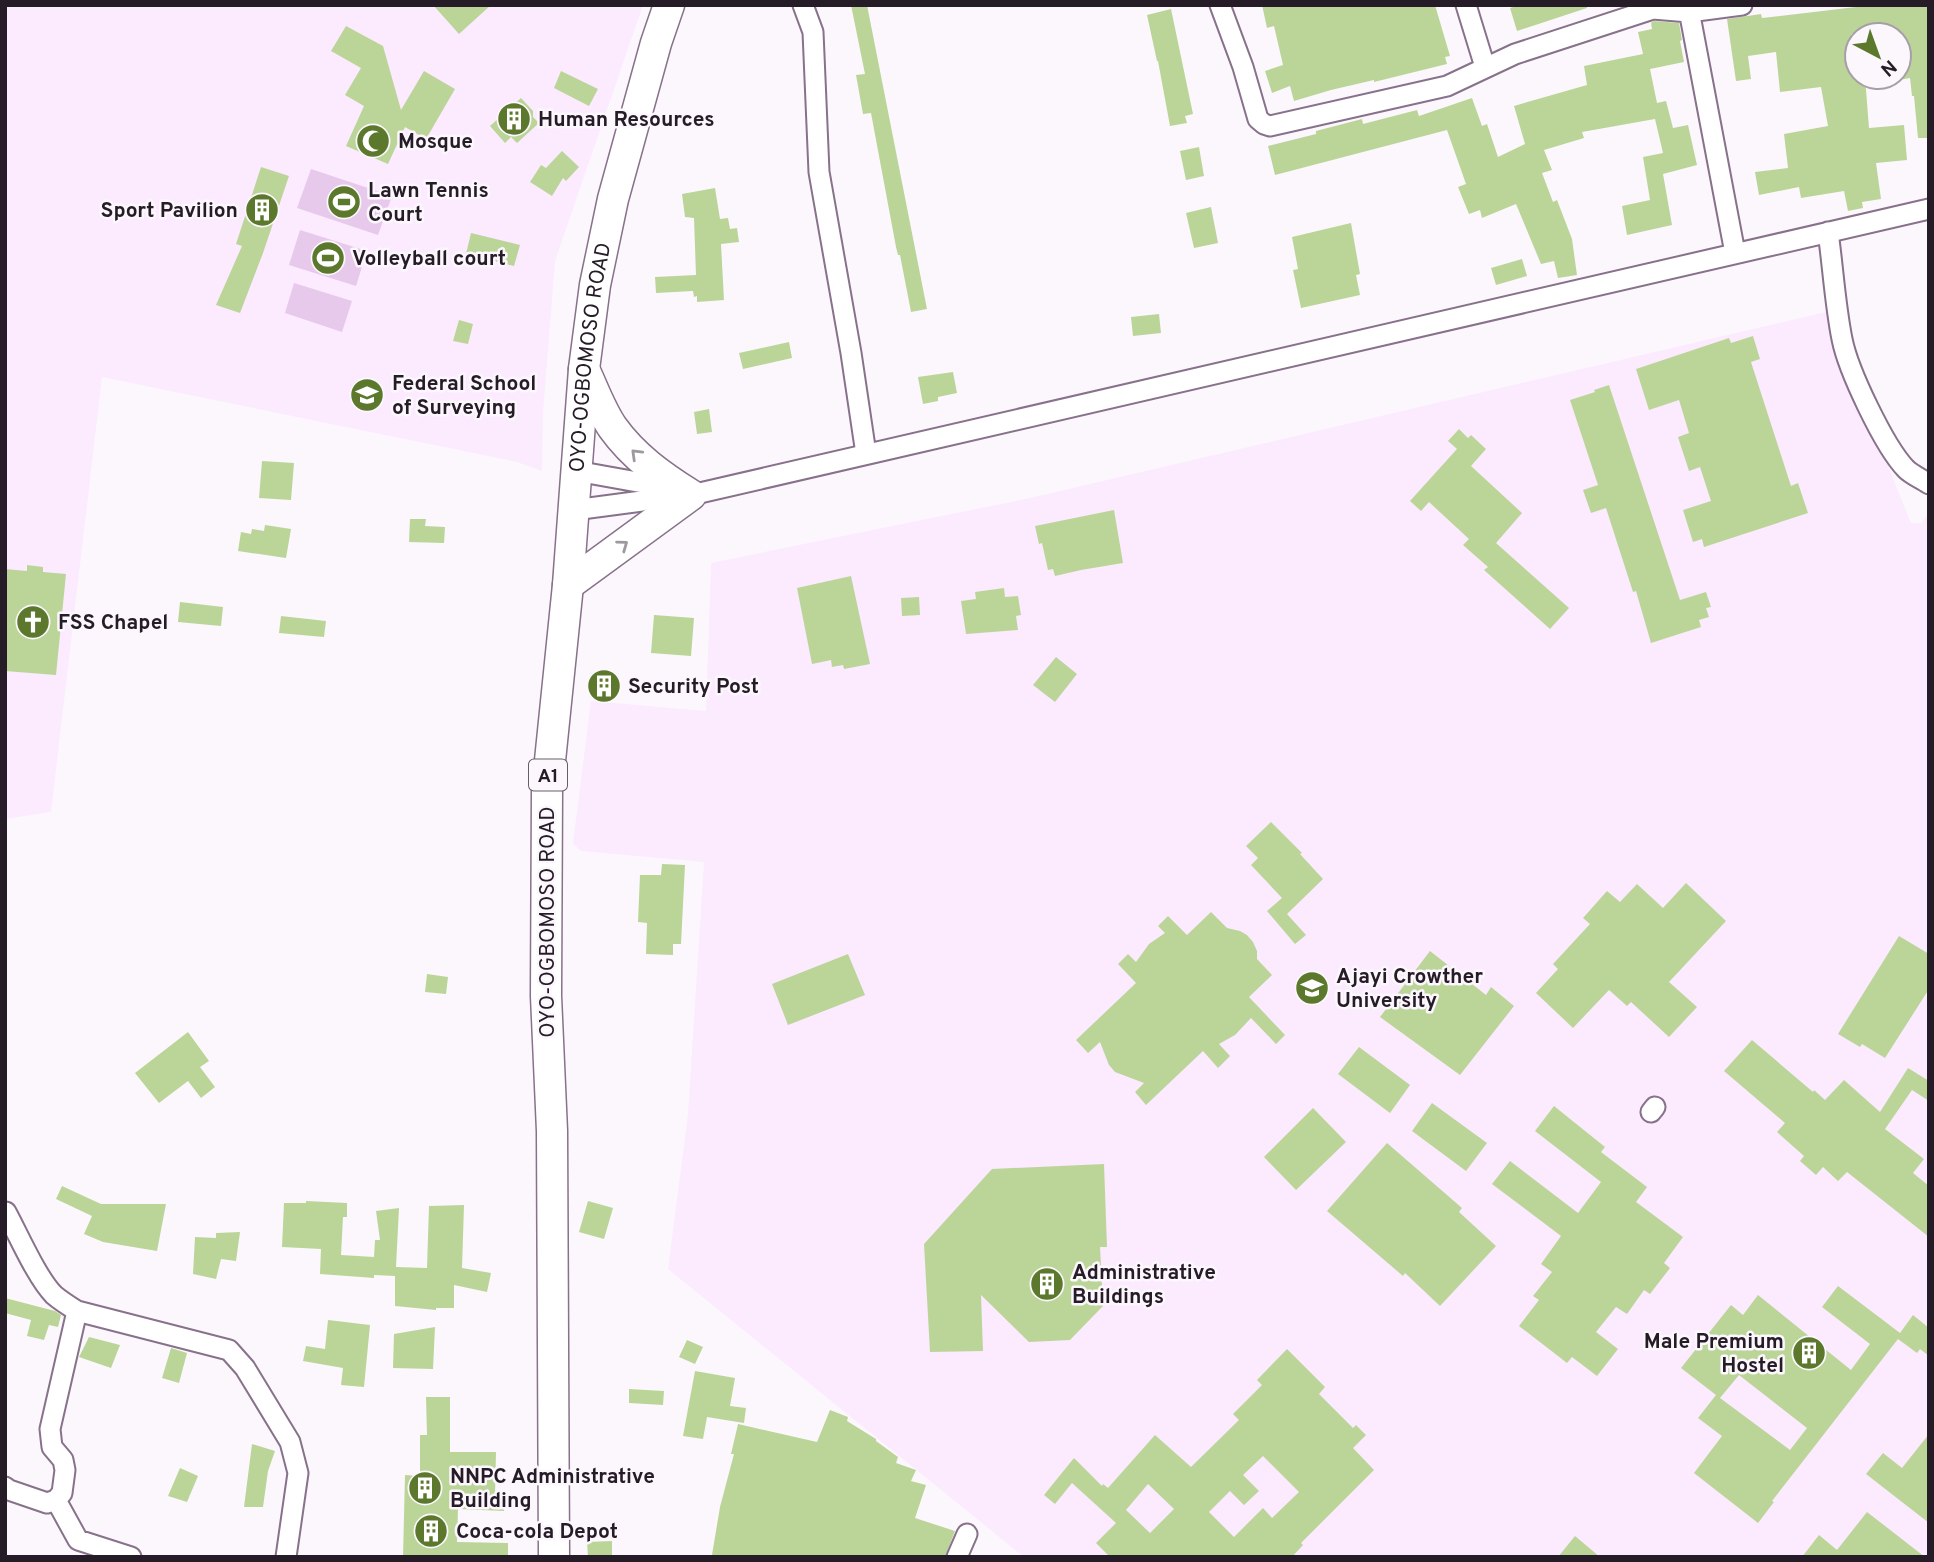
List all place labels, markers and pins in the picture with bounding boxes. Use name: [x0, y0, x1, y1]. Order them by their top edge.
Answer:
building icon: Human Resources: [495, 100, 533, 138]
place label: Human Resources: [538, 107, 715, 134]
mosque icon: Mosque: [354, 122, 392, 160]
place label: Mosque: [398, 129, 473, 156]
place label: Lawn Tennis Court: [368, 178, 489, 229]
sports icon: Lawn Tennis Court: [325, 183, 363, 221]
building icon: Sport Pavilion: [243, 191, 281, 229]
place label: Sport Pavilion: [101, 198, 238, 225]
sports icon: Volleyball court: [309, 239, 347, 277]
place label: Volleyball court: [352, 246, 506, 273]
place label: Federal School of Surveying: [392, 371, 536, 422]
school or university icon: Federal School of Surveying: [348, 376, 386, 414]
church icon: FSS Chapel: [14, 603, 52, 641]
place label: FSS Chapel: [58, 610, 168, 637]
building icon: Security Post: [585, 667, 623, 705]
place label: Security Post: [628, 674, 759, 701]
place label: Ajayi Crowther University: [1336, 964, 1483, 1015]
school or university icon: Ajayi Crowther University: [1293, 969, 1331, 1007]
place label: Administrative Buildings: [1072, 1260, 1216, 1311]
building icon: Administrative Buildings: [1028, 1265, 1066, 1303]
place label: Male Premium Hostel: [1644, 1329, 1784, 1380]
building icon: Male Premium Hostel: [1790, 1334, 1828, 1372]
place label: NNPC Administrative Building: [450, 1464, 655, 1515]
building icon: NNPC Administrative Building: [406, 1469, 444, 1507]
building icon: Coca-cola Depot: [412, 1512, 450, 1550]
place label: Coca-cola Depot: [456, 1519, 618, 1546]

